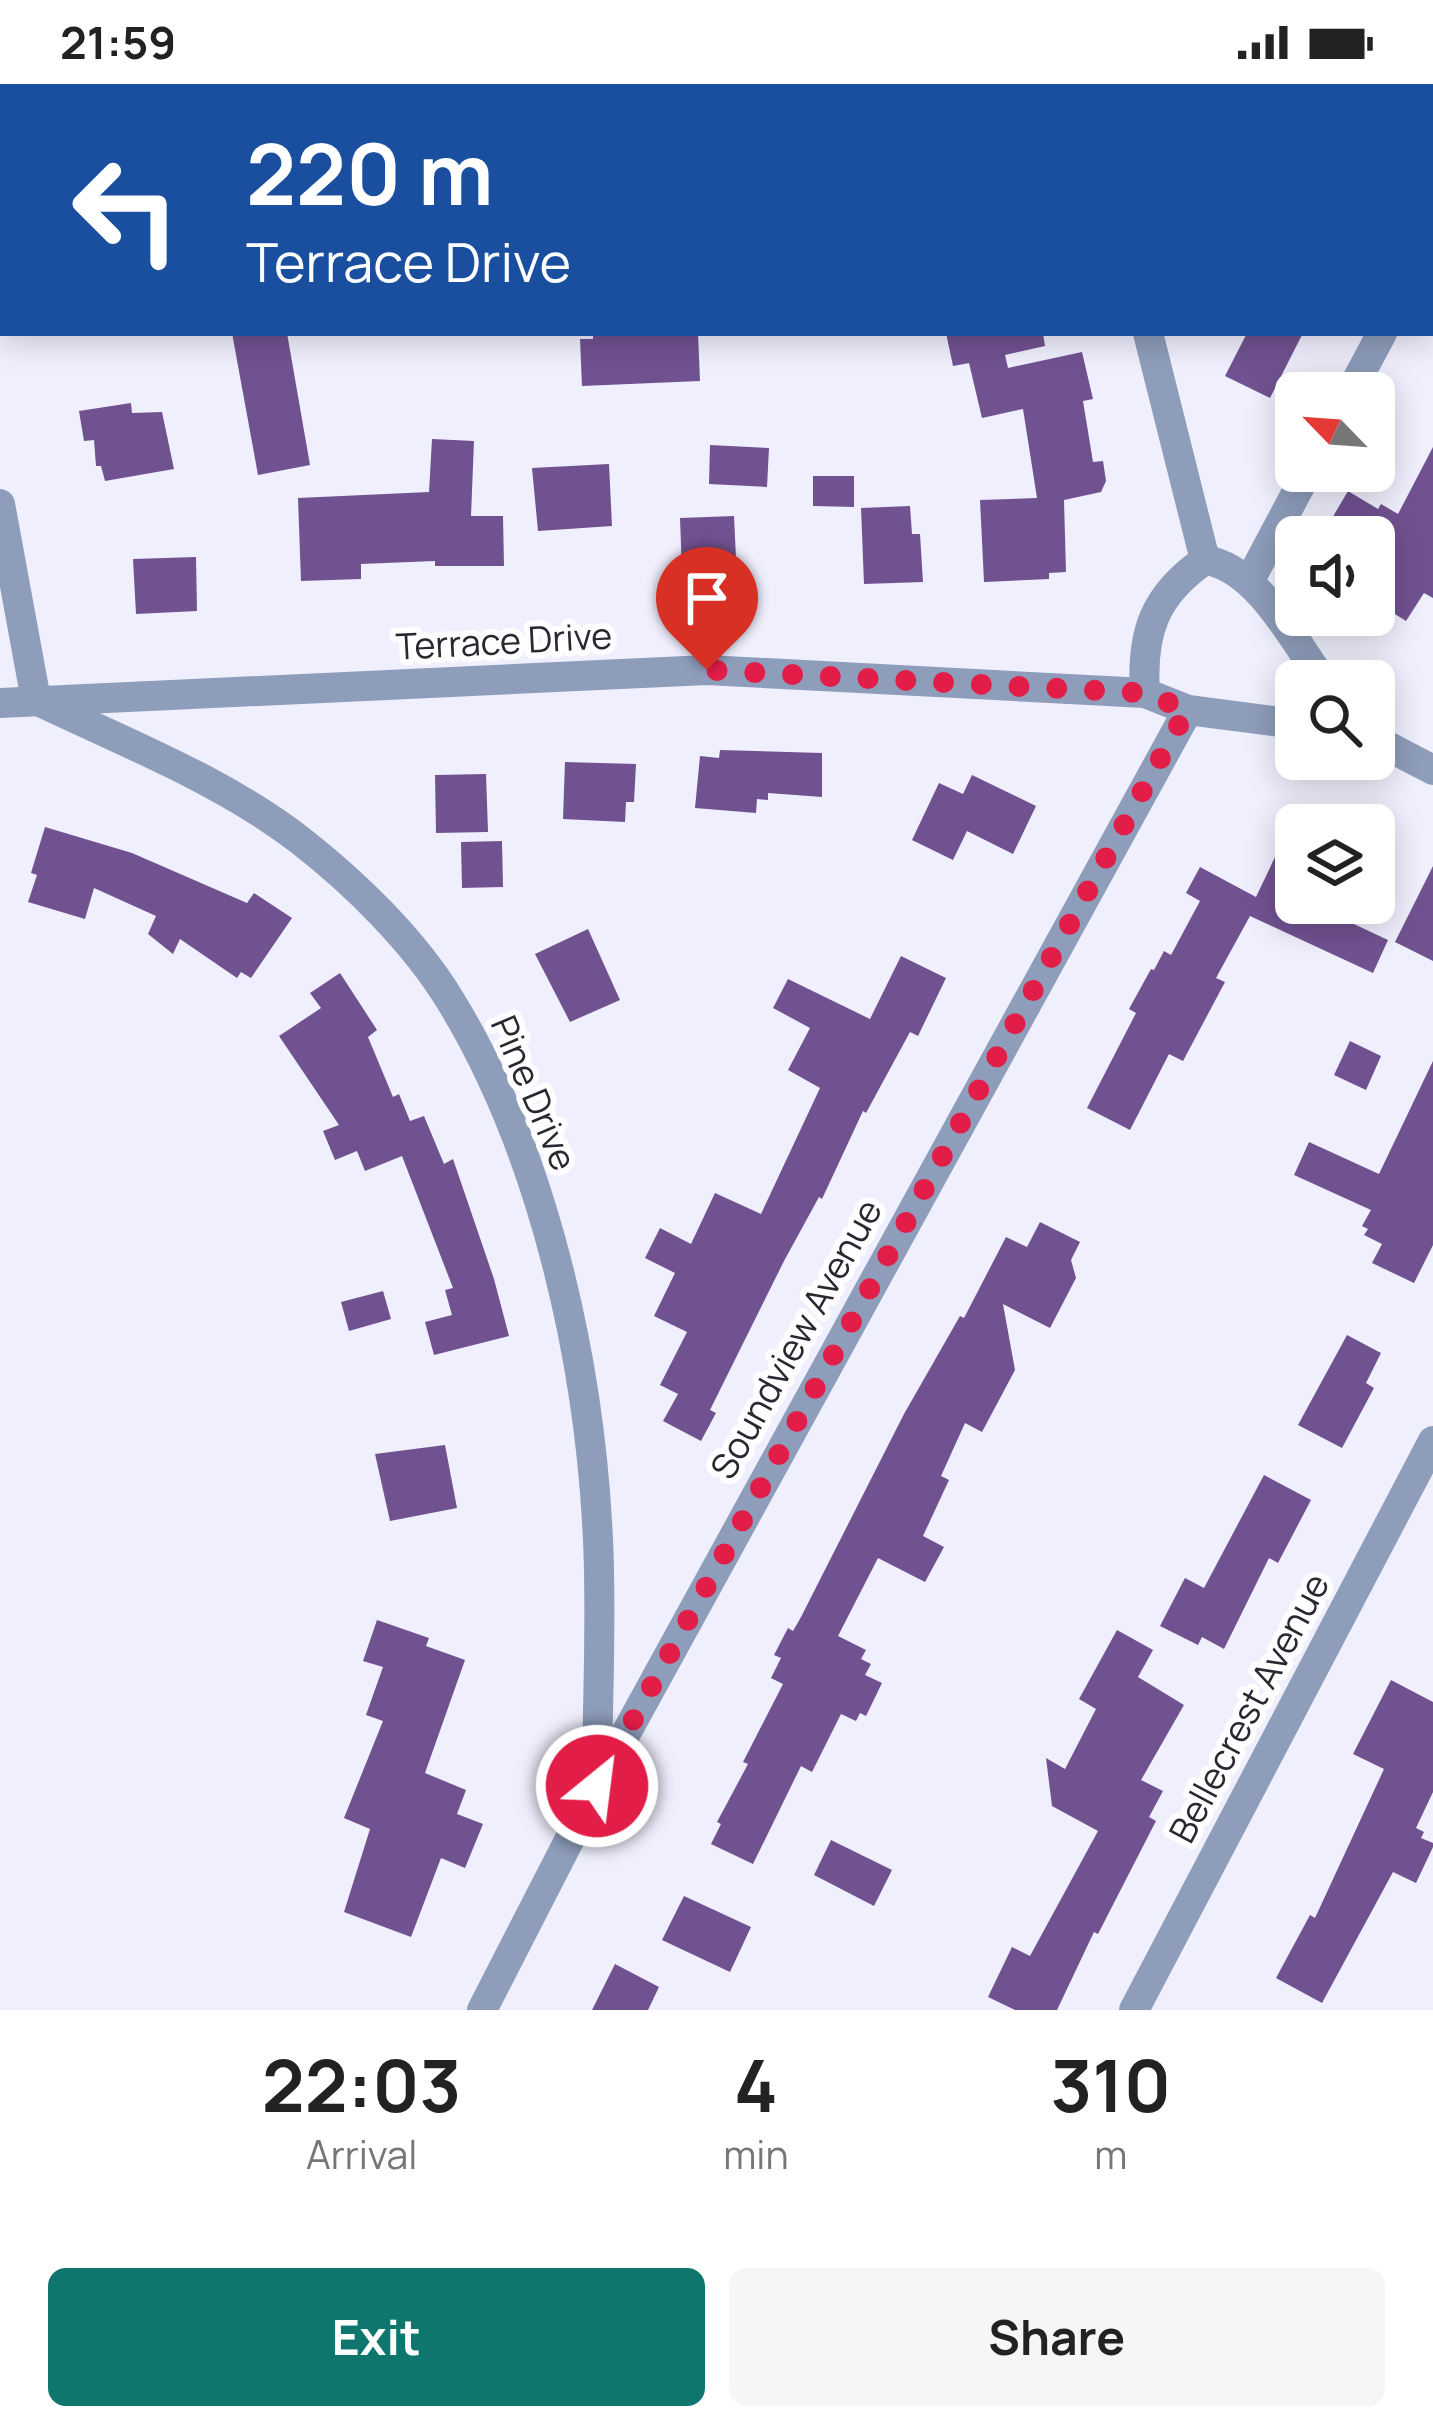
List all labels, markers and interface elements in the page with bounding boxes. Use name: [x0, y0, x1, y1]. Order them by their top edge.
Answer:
text: 21:59: [60, 11, 176, 73]
text: 220 m: [246, 115, 494, 230]
icon: left: [48, 132, 204, 288]
text: Terrace Drive: [246, 224, 571, 298]
north arrow: [1275, 372, 1395, 492]
map controls: [1275, 372, 1395, 924]
button: sound: [1275, 516, 1395, 636]
pin: [656, 547, 758, 670]
icon: arrive: [674, 565, 740, 631]
street label: Terrace Drive: [395, 610, 613, 671]
button: search: [1275, 660, 1395, 780]
button: layers: [1275, 804, 1395, 924]
street label: Pine Drive: [480, 1008, 589, 1178]
street label: Soundview Avenue: [698, 1190, 893, 1487]
street label: Bellecrest Avenue: [1157, 1565, 1340, 1851]
position arrow: [534, 1723, 660, 1849]
text: 22:03: [262, 2035, 461, 2134]
text: 4: [734, 2035, 778, 2134]
text: 310: [1050, 2035, 1171, 2134]
text: Arrival: [306, 2127, 417, 2181]
text: min: [723, 2127, 789, 2181]
text: m: [1094, 2127, 1127, 2181]
button: Exit: [48, 2268, 705, 2406]
button: Share: [729, 2268, 1385, 2406]

